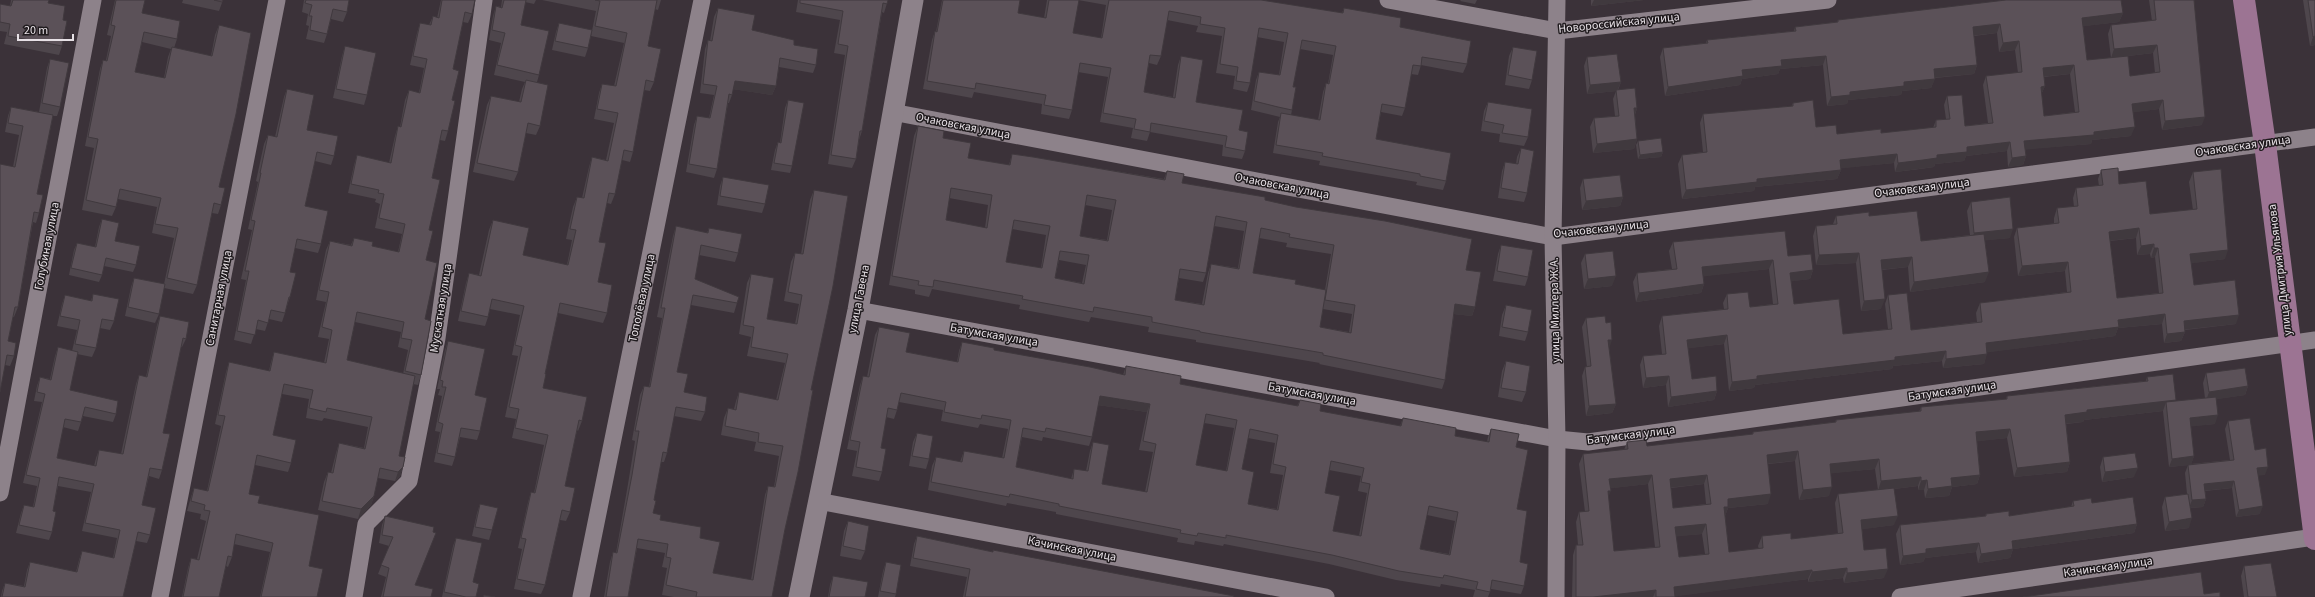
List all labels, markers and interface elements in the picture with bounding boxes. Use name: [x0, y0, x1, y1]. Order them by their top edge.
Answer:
street label: Новороссийская улица: [1558, 8, 1680, 38]
scale bar: [18, 16, 73, 42]
text: 20 m: [24, 22, 48, 39]
street label: Очаковская улица: [914, 109, 1012, 143]
street label: Очаковская улица: [2194, 131, 2292, 161]
street label: Очаковская улица: [1233, 169, 1331, 203]
street label: Очаковская улица: [1873, 174, 1971, 202]
street label: Голубиная улица: [30, 201, 64, 291]
street label: улица Дмитрия Ульянова: [2263, 203, 2297, 337]
street label: Очаковская улица: [1552, 216, 1650, 242]
street label: Санитарная улица: [201, 249, 237, 347]
street label: Тополёвая улица: [624, 252, 660, 344]
street label: улица Миллера Ж.А.: [1546, 257, 1564, 363]
street label: Мускатная улица: [426, 262, 456, 354]
street label: улица Гавена: [844, 263, 874, 335]
street label: Батумская улица: [949, 319, 1039, 351]
street label: Батумская улица: [1907, 376, 1997, 406]
street label: Батумская улица: [1267, 378, 1357, 410]
street label: Батумская улица: [1586, 421, 1676, 449]
street label: Качинская улица: [1026, 532, 1118, 566]
street label: Качинская улица: [2062, 552, 2154, 582]

